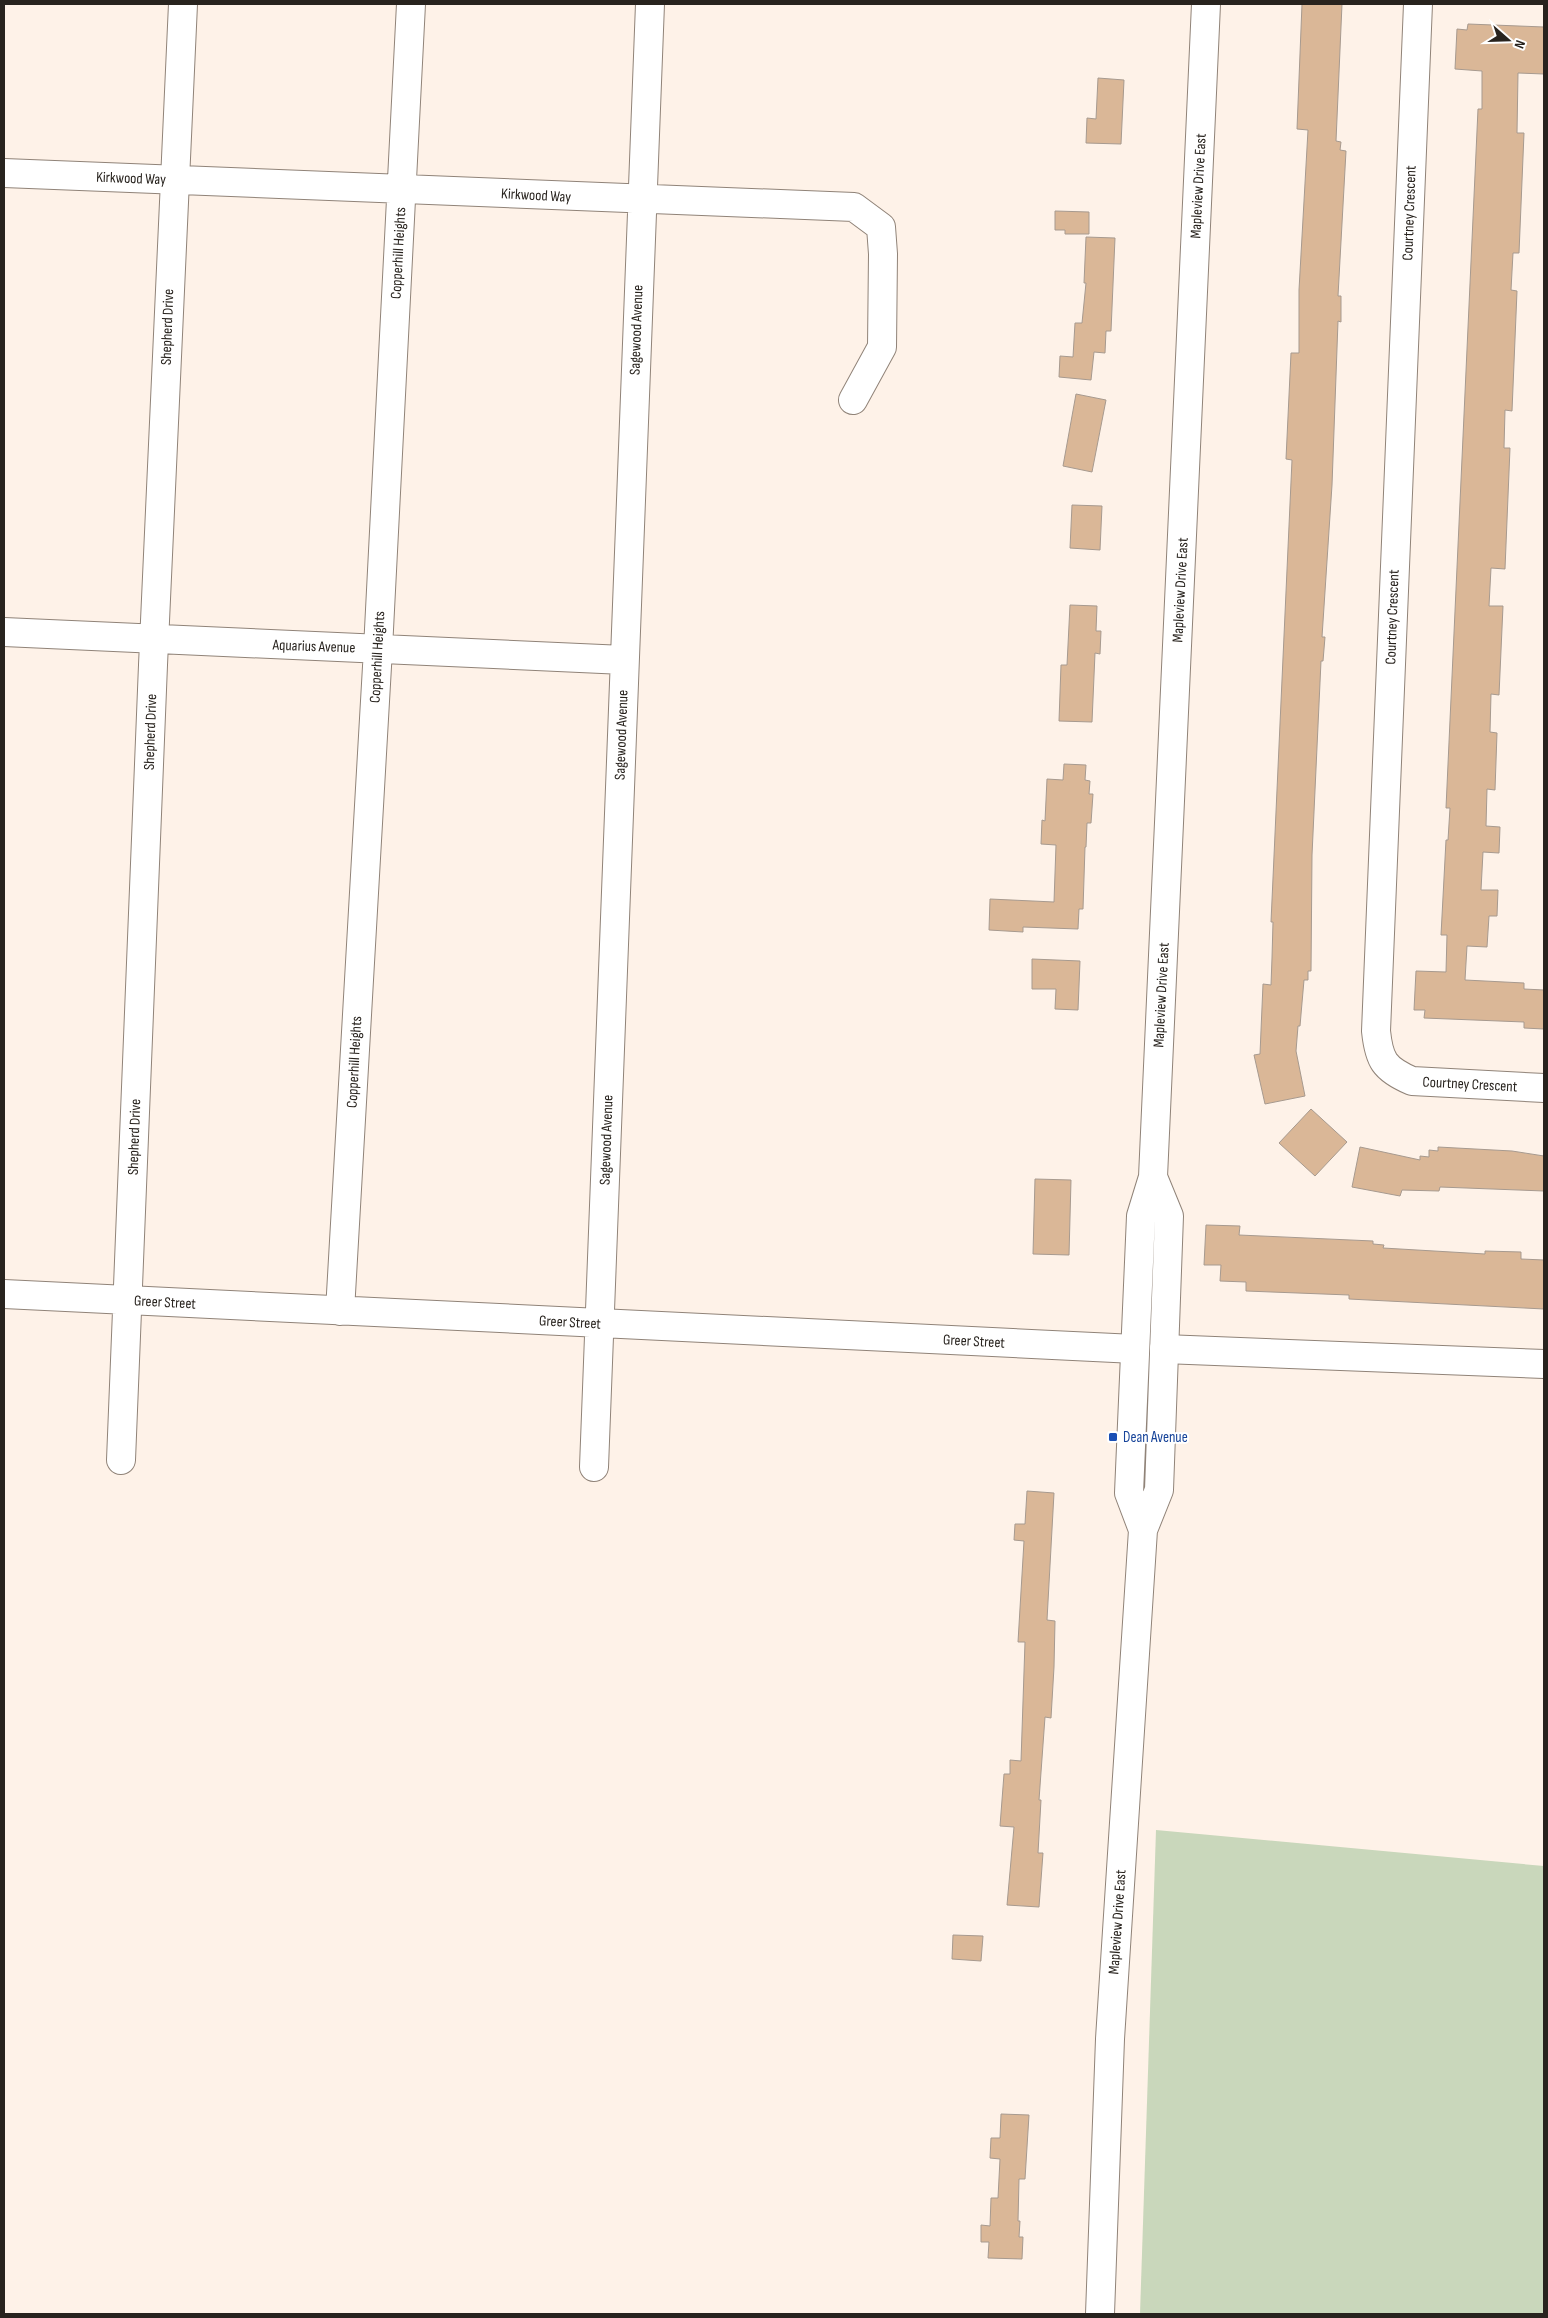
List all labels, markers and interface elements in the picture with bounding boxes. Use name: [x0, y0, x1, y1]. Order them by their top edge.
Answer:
north arrow: [1483, 15, 1533, 65]
text: N: [1510, 38, 1529, 51]
street label: Mapleview Drive East: [1186, 133, 1211, 239]
street label: Courtney Crescent: [1398, 165, 1421, 261]
street label: Kirkwood Way: [96, 168, 166, 189]
street label: Kirkwood Way: [501, 184, 572, 207]
street label: Copperhill Heights: [387, 207, 410, 300]
street label: Sagewood Avenue: [625, 285, 648, 375]
street label: Shepherd Drive: [157, 288, 178, 366]
street label: Mapleview Drive East: [1168, 537, 1193, 643]
street label: Courtney Crescent: [1381, 569, 1404, 665]
street label: Copperhill Heights: [366, 611, 389, 704]
street label: Aquarius Avenue: [271, 636, 356, 657]
street label: Sagewood Avenue: [610, 690, 633, 780]
street label: Shepherd Drive: [140, 693, 161, 771]
street label: Mapleview Drive East: [1149, 942, 1174, 1048]
street label: Copperhill Heights: [343, 1016, 366, 1109]
street label: Courtney Crescent: [1422, 1073, 1518, 1096]
street label: Sagewood Avenue: [595, 1095, 618, 1185]
street label: Shepherd Drive: [124, 1098, 145, 1176]
street label: Greer Street: [134, 1291, 197, 1314]
street label: Greer Street: [539, 1311, 602, 1334]
street label: Greer Street: [943, 1330, 1006, 1353]
place label: Dean Avenue: [1123, 1428, 1188, 1447]
marker: Dean Avenue: [1107, 1431, 1119, 1443]
street label: Mapleview Drive East: [1104, 1868, 1131, 1975]

